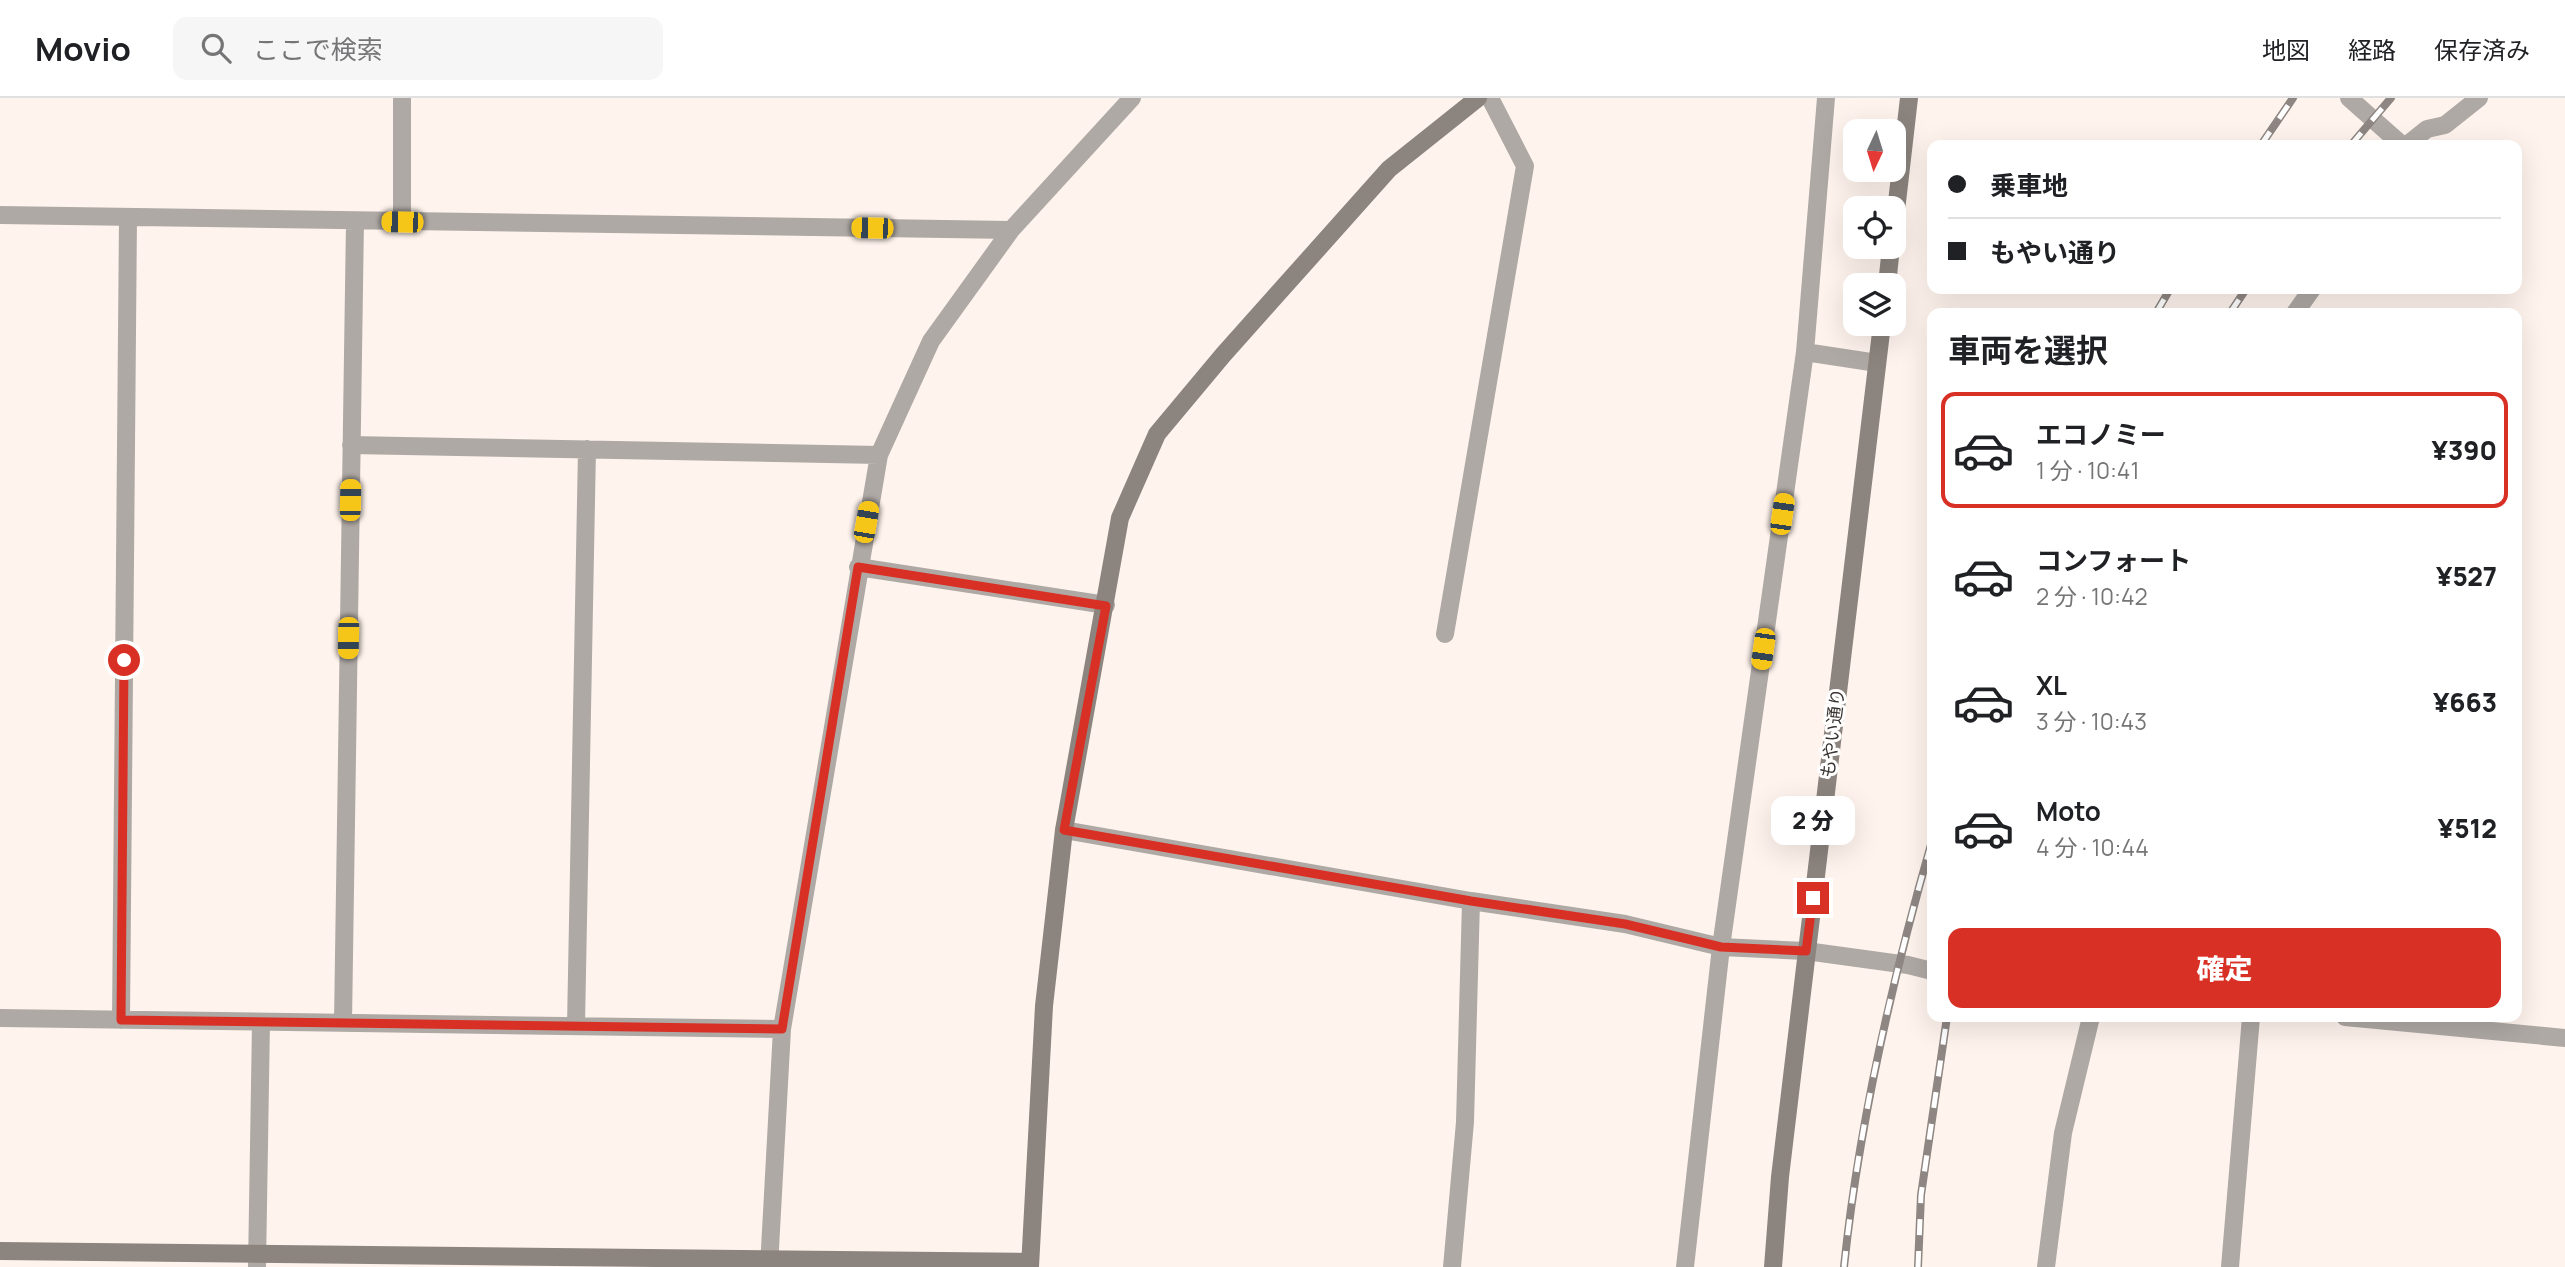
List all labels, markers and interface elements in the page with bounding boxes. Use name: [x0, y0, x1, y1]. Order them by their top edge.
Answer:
search box: [173, 17, 663, 80]
text: Movio: [35, 26, 131, 71]
icon: search: [197, 29, 235, 67]
text: ここで検索: [253, 31, 383, 67]
text: 地図: [2262, 33, 2310, 66]
text: 経路: [2348, 33, 2396, 66]
text: 保存済み: [2434, 33, 2530, 66]
north arrow: [1843, 119, 1906, 182]
map controls: [1843, 119, 1906, 336]
text: 乗車地: [1990, 167, 2068, 203]
button: locate: [1843, 196, 1906, 259]
car: [381, 211, 424, 233]
car: [851, 217, 894, 239]
text: もやい通り: [1990, 234, 2120, 270]
button: layers: [1843, 273, 1906, 336]
text: 車両を選択: [1948, 328, 2108, 372]
text: エコノミー: [2036, 416, 2166, 452]
icon: car: [1952, 419, 2015, 482]
text: ¥390: [2432, 432, 2497, 468]
text: 1 分 · 10:41: [2036, 454, 2139, 486]
car: [340, 479, 361, 521]
car: [1769, 492, 1796, 536]
car: [853, 499, 880, 545]
text: コンフォート: [2036, 542, 2191, 578]
icon: car: [1952, 545, 2015, 608]
text: ¥527: [2436, 558, 2497, 594]
text: 2 分 · 10:42: [2036, 580, 2148, 612]
car: [338, 617, 359, 659]
car: [1750, 627, 1777, 671]
route start: [108, 644, 140, 676]
text: XL: [2036, 667, 2067, 703]
icon: car: [1952, 671, 2015, 734]
text: ¥663: [2433, 684, 2497, 720]
street label: もやい通り: [1815, 687, 1849, 779]
text: 3 分 · 10:43: [2036, 705, 2147, 737]
text: Moto: [2036, 793, 2101, 829]
callout: 2 分: [1771, 796, 1855, 846]
icon: car: [1952, 797, 2015, 860]
text: 2 分: [1792, 804, 1834, 836]
text: ¥512: [2438, 810, 2497, 846]
text: 4 分 · 10:44: [2036, 831, 2149, 863]
route end: [1797, 882, 1829, 914]
button: 確定: [1948, 928, 2501, 1008]

